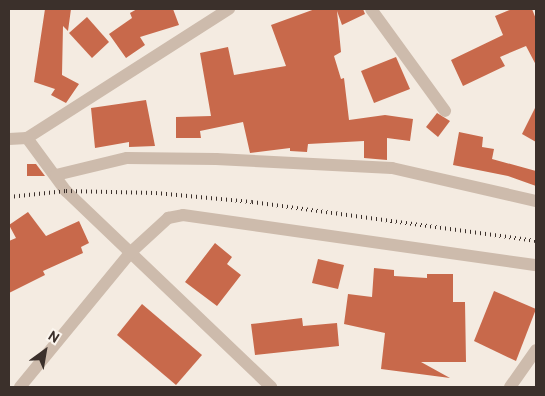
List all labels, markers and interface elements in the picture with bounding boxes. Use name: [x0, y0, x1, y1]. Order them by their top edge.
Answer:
north arrow: [20, 326, 70, 376]
text: N: [44, 328, 62, 348]

